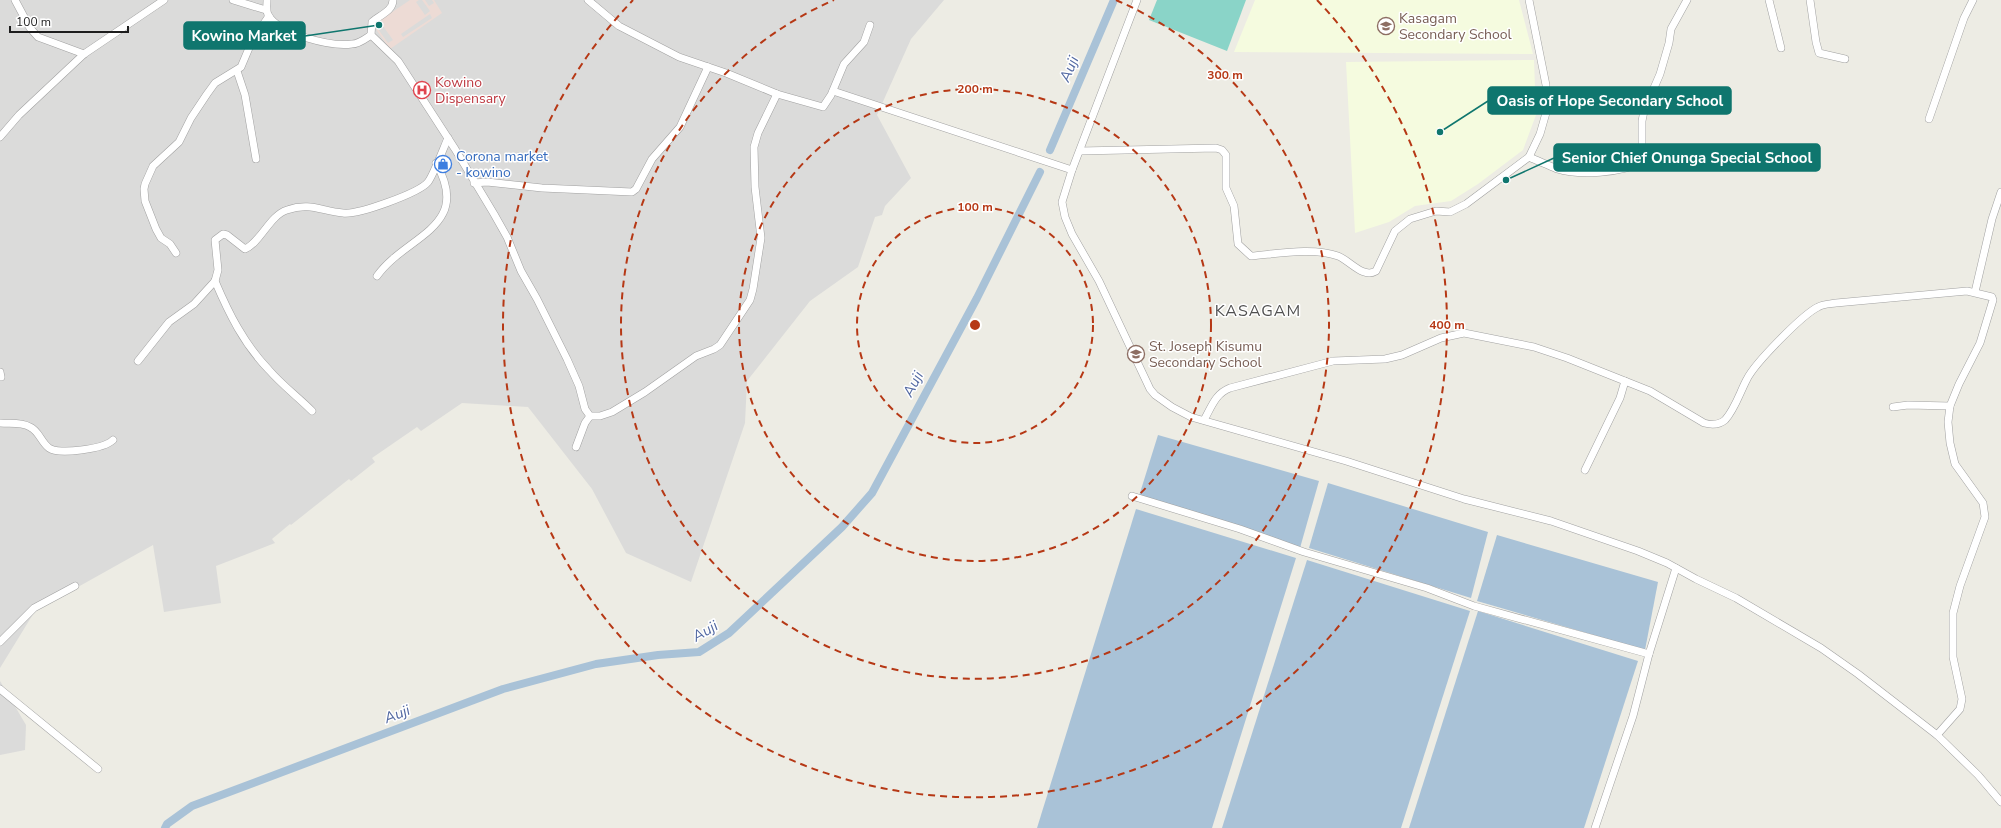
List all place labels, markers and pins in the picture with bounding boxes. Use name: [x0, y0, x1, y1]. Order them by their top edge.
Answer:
place label: Kasagam Secondary School: [1399, 9, 1513, 44]
school or university icon: Kasagam Secondary School: [1376, 16, 1396, 36]
callout: Kowino Market: [184, 22, 305, 49]
place label: Kowino Dispensary: [435, 73, 507, 108]
hospital icon: Kowino Dispensary: [412, 80, 432, 100]
callout: Oasis of Hope Secondary School: [1488, 87, 1731, 114]
callout: Senior Chief Onunga Special School: [1554, 144, 1820, 171]
place label: Corona market - kowino: [456, 147, 548, 182]
shop icon: Corona market - kowino: [433, 154, 453, 174]
centre of rings: [968, 318, 982, 332]
place label: St. Joseph Kisumu Secondary School: [1149, 337, 1263, 372]
school or university icon: St. Joseph Kisumu Secondary School: [1126, 344, 1146, 364]

